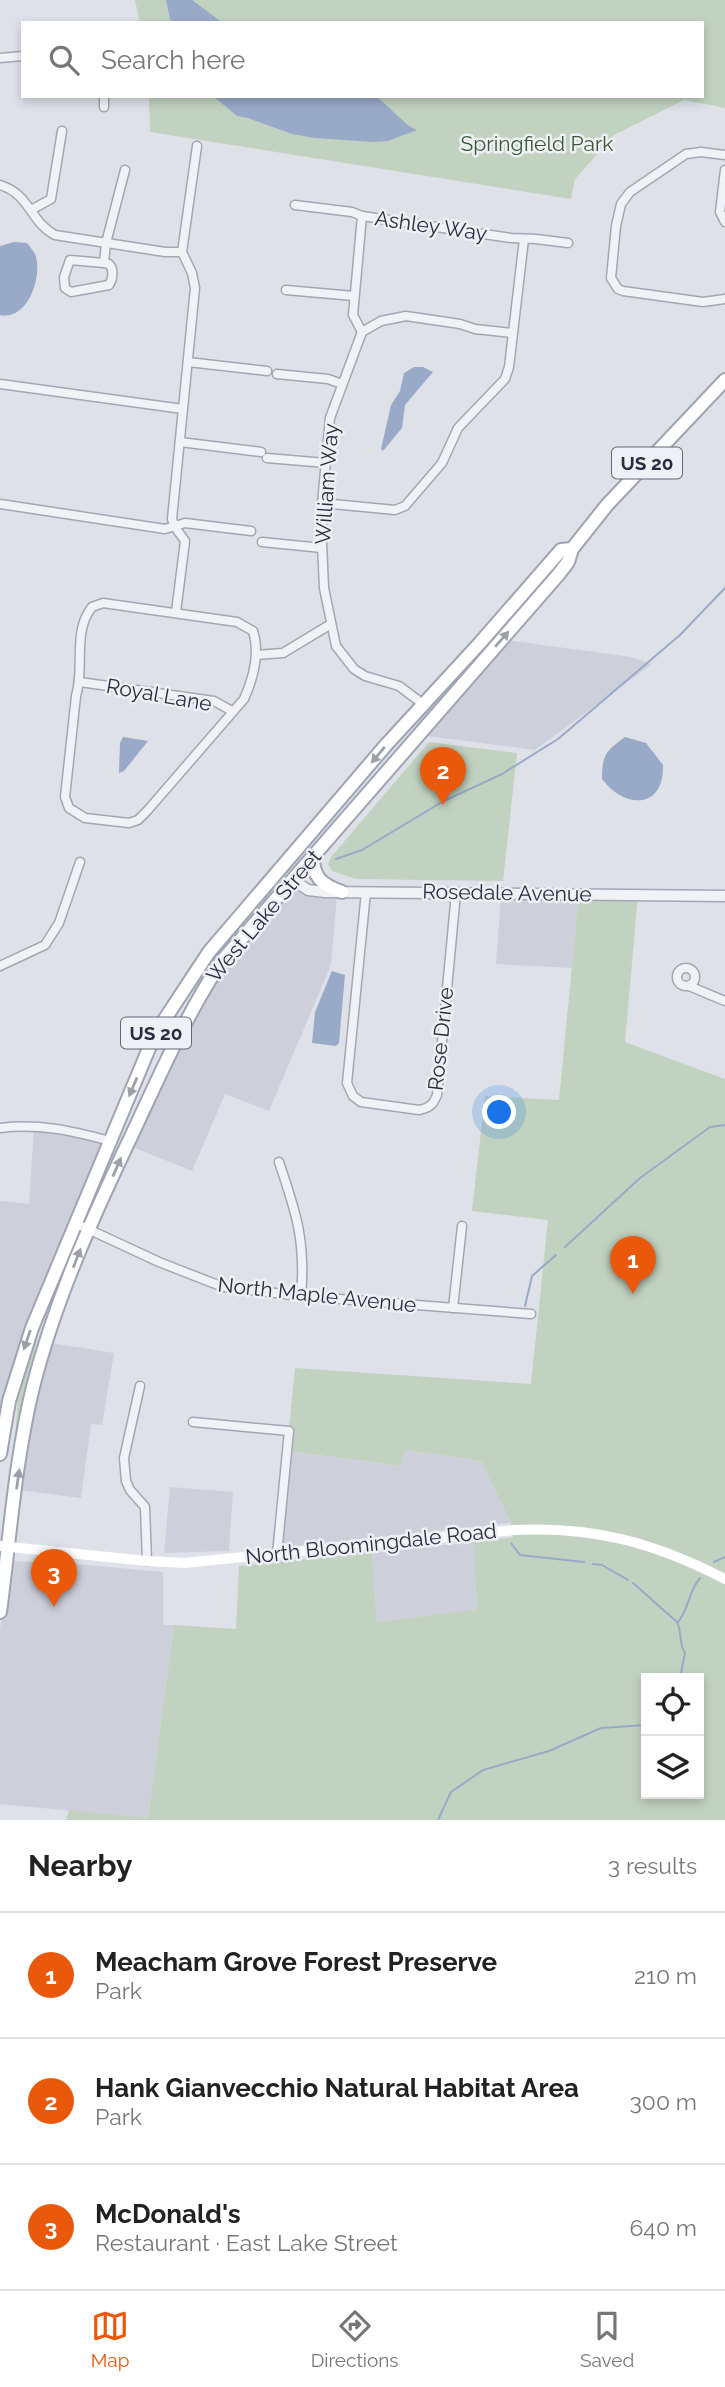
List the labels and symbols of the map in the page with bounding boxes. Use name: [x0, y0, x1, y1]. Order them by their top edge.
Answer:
park label: Springfield Park: [461, 131, 613, 156]
street label: Ashley Way: [373, 205, 489, 246]
street label: William Way: [310, 423, 343, 545]
road number: US 20: [612, 447, 682, 478]
one-way arrow: [494, 630, 510, 648]
street label: Royal Lane: [104, 673, 214, 716]
one-way arrow: [371, 746, 386, 763]
pin: 2: [420, 747, 466, 805]
street label: West Lake Street: [201, 844, 326, 987]
street label: Rosedale Avenue: [422, 879, 592, 906]
street label: Rose Drive: [423, 986, 458, 1092]
road number: US 20: [121, 1018, 191, 1049]
one-way arrow: [127, 1077, 139, 1097]
your location: [482, 1095, 516, 1129]
one-way arrow: [111, 1157, 123, 1177]
pin: 1: [610, 1236, 656, 1294]
one-way arrow: [72, 1248, 83, 1269]
street label: North Maple Avenue: [216, 1272, 418, 1317]
one-way arrow: [22, 1330, 32, 1351]
one-way arrow: [12, 1468, 23, 1490]
street label: North Bloomingdale Road: [244, 1518, 498, 1569]
pin: 3: [31, 1549, 77, 1607]

